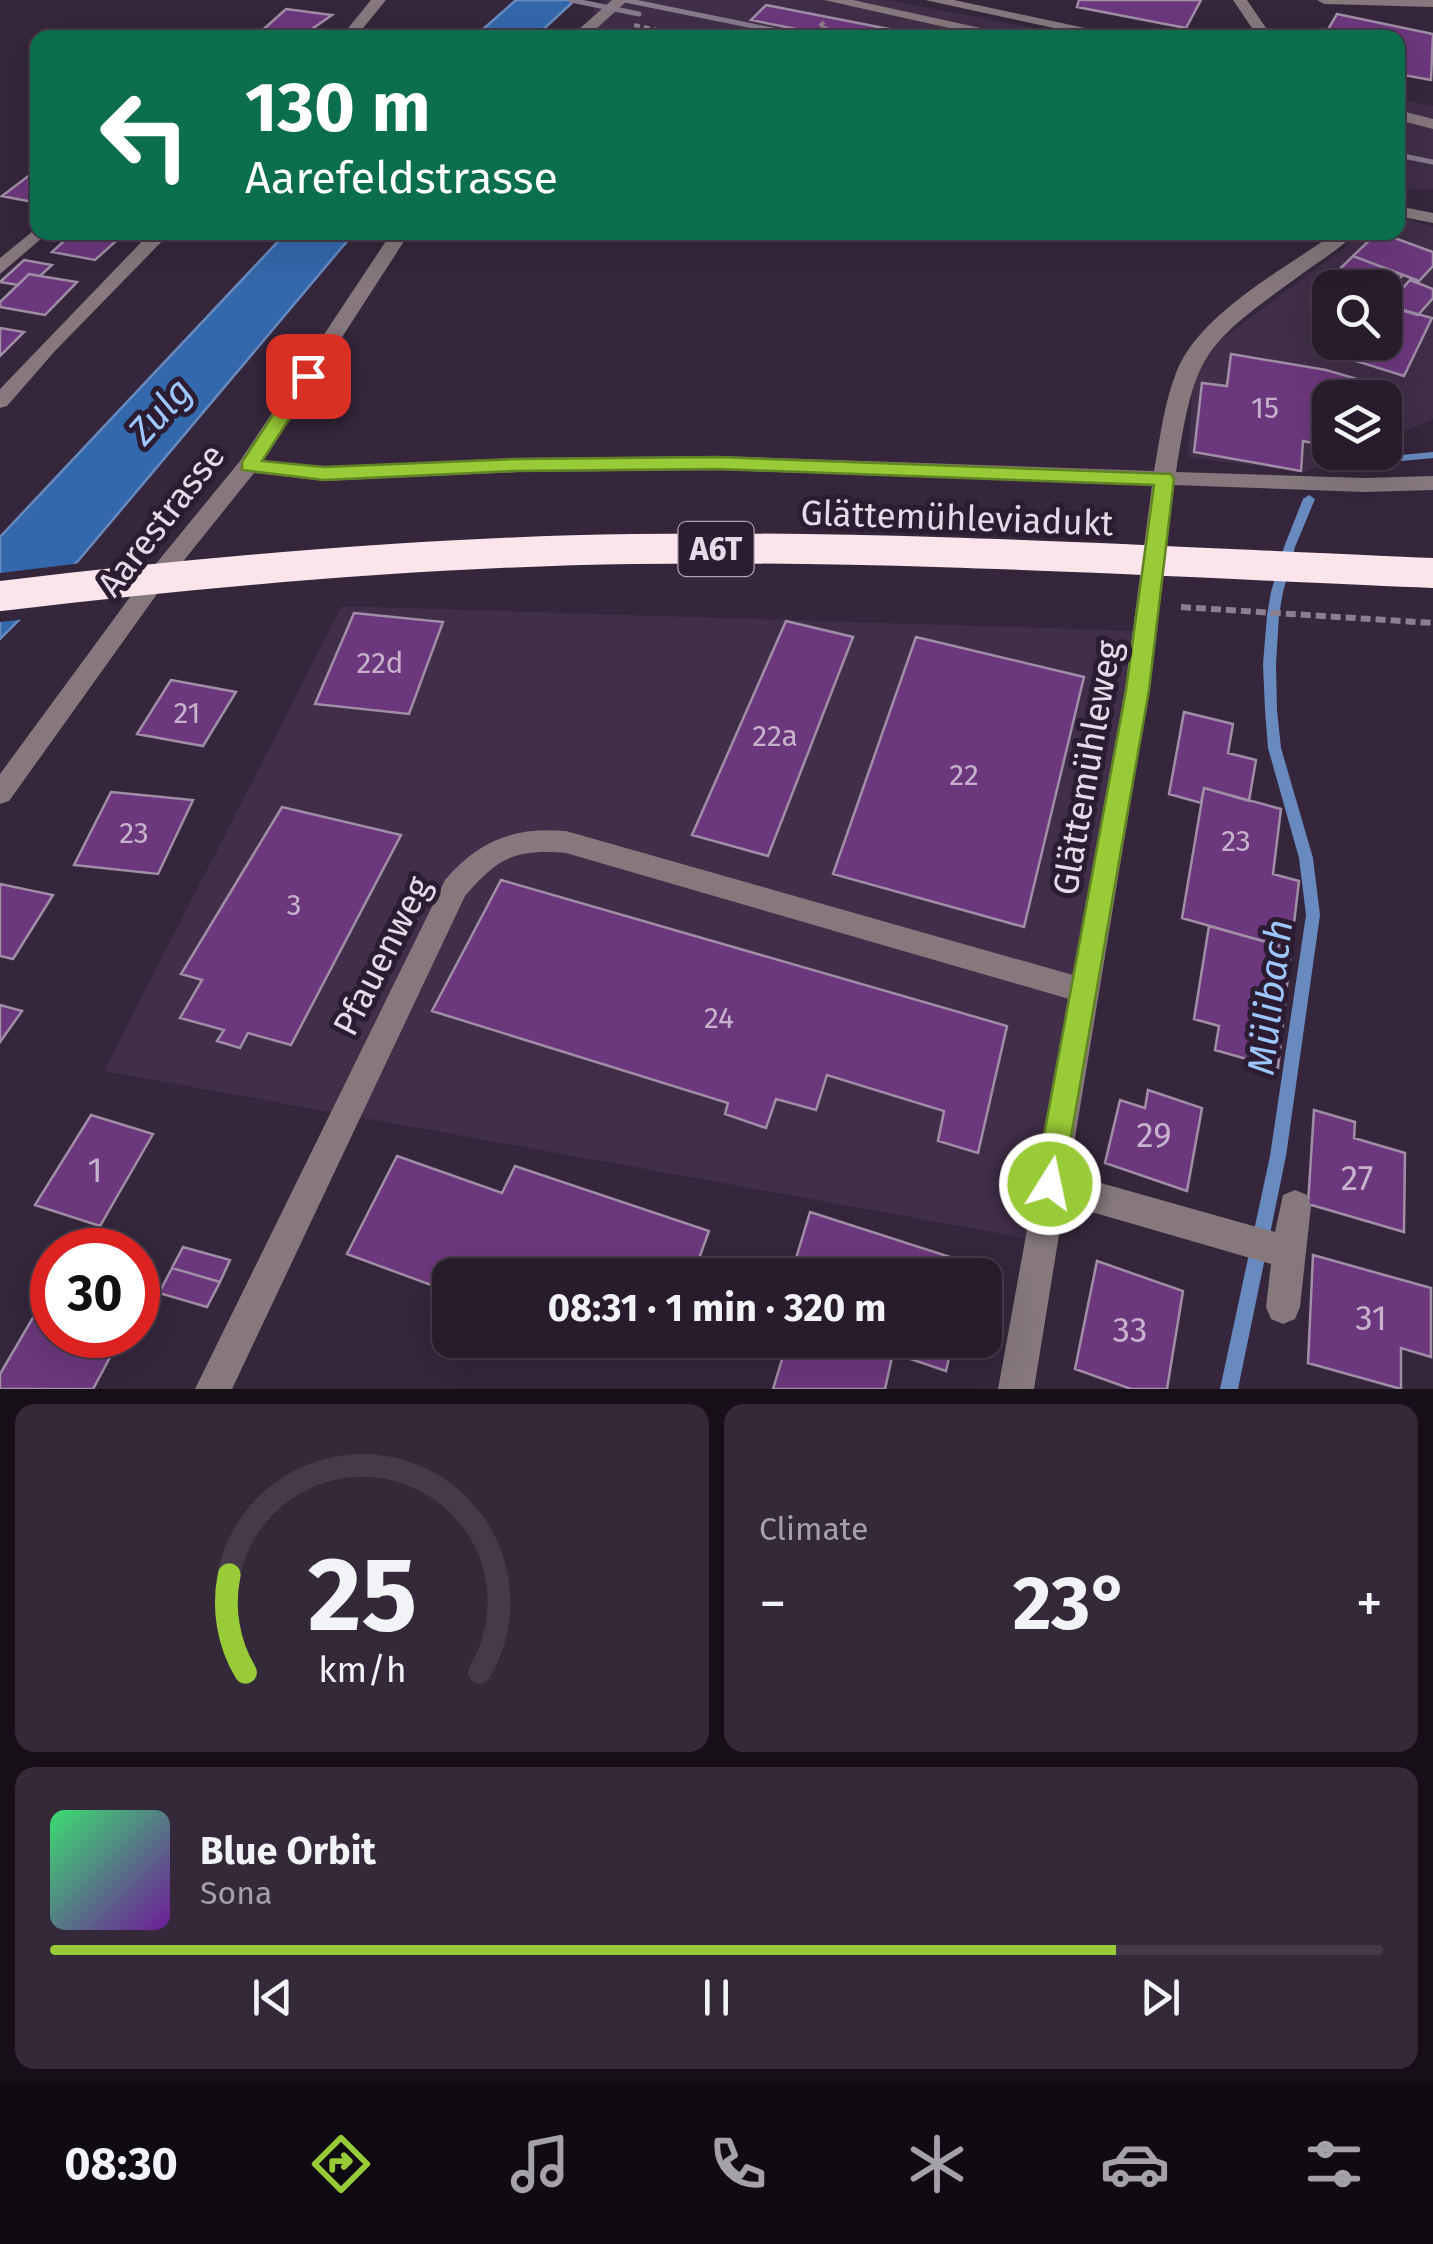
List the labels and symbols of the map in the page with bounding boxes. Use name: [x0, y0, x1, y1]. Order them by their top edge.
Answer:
pin: [266, 334, 351, 419]
water label: Zulg: [118, 368, 202, 454]
house number: 15: [1251, 390, 1279, 426]
street label: Aarestrasse: [88, 435, 234, 605]
street label: Glättemühleviadukt: [800, 492, 1114, 544]
road number: A6T: [678, 522, 754, 576]
street label: Glättemühleweg: [1044, 637, 1130, 898]
house number: 22d: [356, 645, 404, 681]
house number: 21: [173, 695, 201, 731]
house number: 22a: [752, 718, 798, 754]
house number: 22: [949, 757, 979, 793]
house number: 23: [119, 815, 149, 851]
house number: 23: [1221, 823, 1251, 859]
street label: Pfauenweg: [324, 869, 440, 1042]
house number: 3: [287, 887, 301, 923]
water label: Mülibach: [1238, 917, 1302, 1077]
house number: 24: [704, 1000, 734, 1036]
house number: 29: [1136, 1114, 1172, 1156]
position arrow: [998, 1132, 1102, 1236]
house number: 1: [87, 1149, 103, 1191]
house number: 27: [1341, 1157, 1373, 1199]
speed limit sign: 30: [30, 1228, 160, 1358]
house number: 31: [1355, 1297, 1387, 1339]
house number: 33: [1113, 1309, 1147, 1351]

